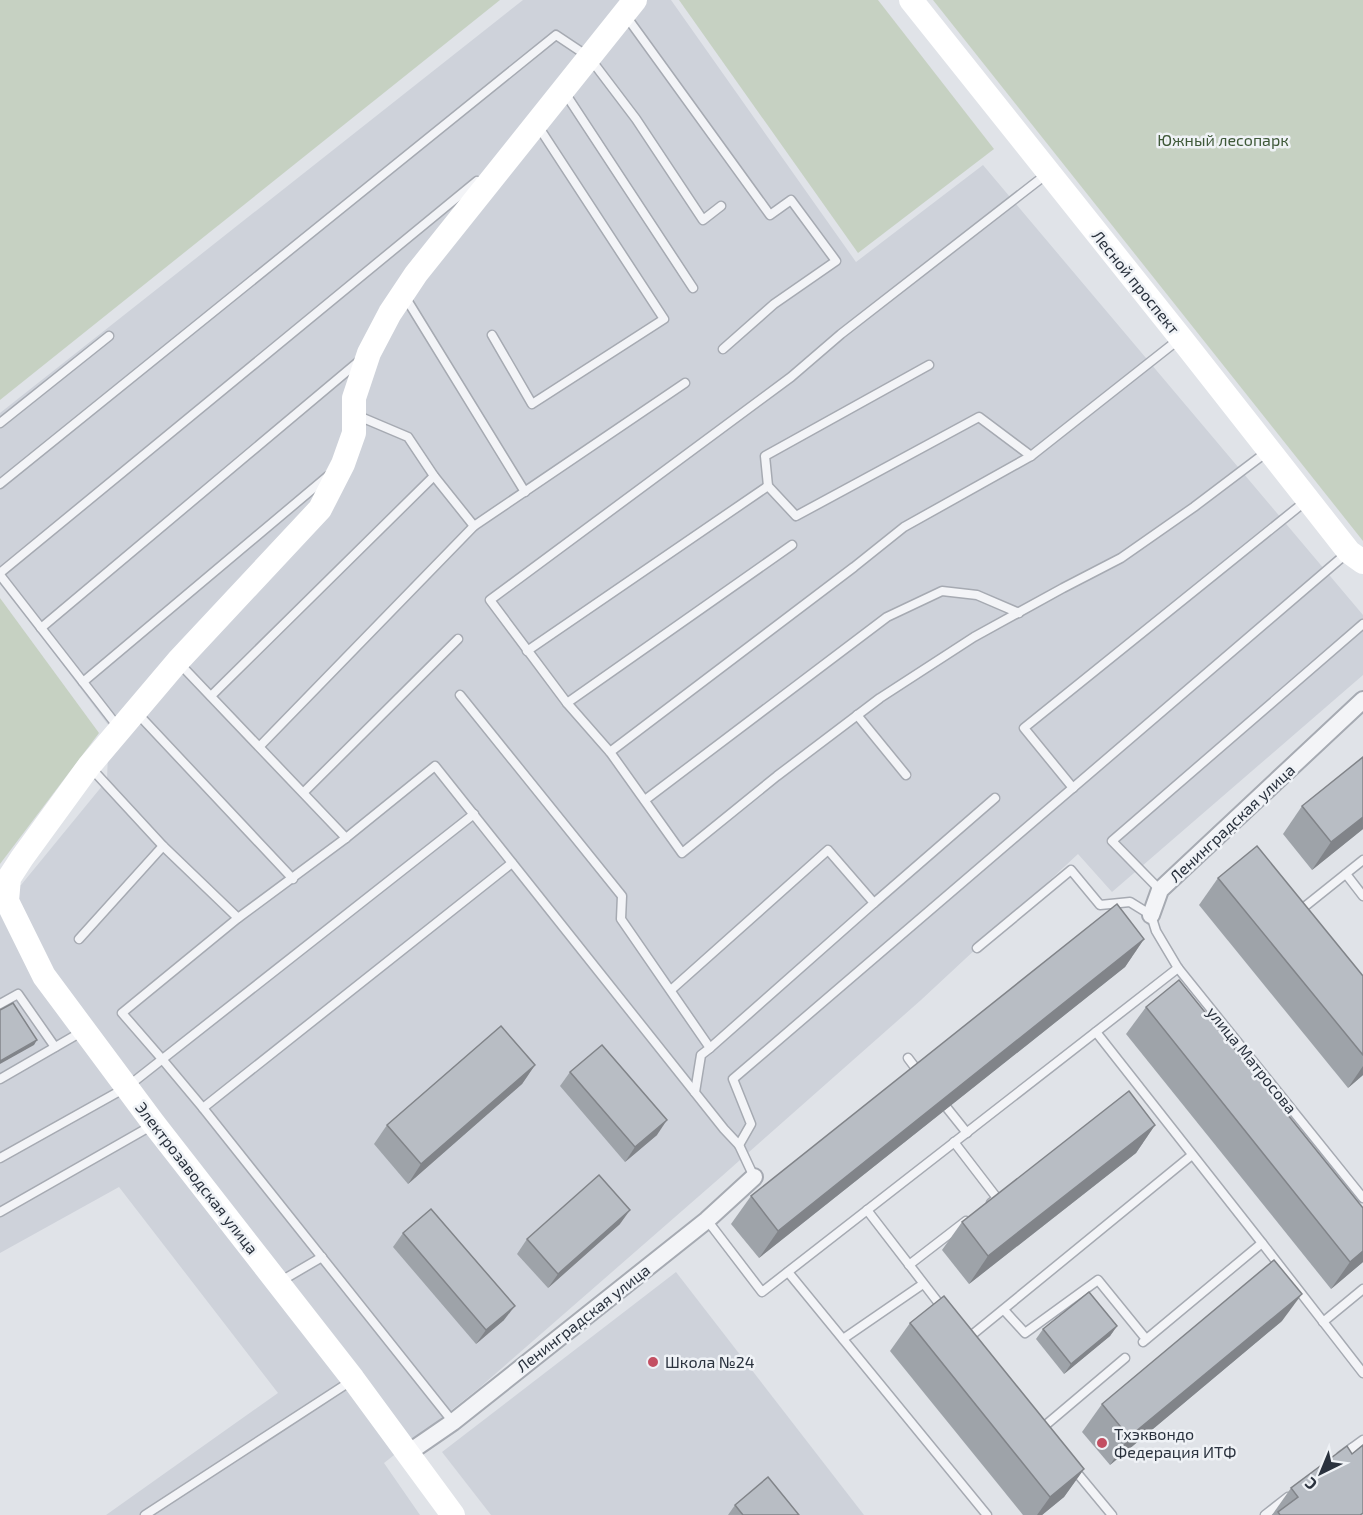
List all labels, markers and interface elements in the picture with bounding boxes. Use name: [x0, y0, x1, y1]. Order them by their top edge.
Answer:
park label: Южный лесопарк: [1157, 130, 1289, 149]
street label: Лесной проспект: [1089, 226, 1184, 338]
street label: Ленинградская улица: [1165, 760, 1299, 886]
street label: улица Матросова: [1203, 1002, 1301, 1118]
street label: Электрозаводская улица: [131, 1098, 263, 1258]
street label: Ленинградская улица: [512, 1260, 654, 1376]
place label: Школа №24: [665, 1352, 755, 1371]
marker: Школа №24: [646, 1355, 660, 1369]
place label: Тхэквондо Федерация ИТФ: [1114, 1424, 1236, 1461]
marker: Тхэквондо Федерация ИТФ: [1095, 1436, 1109, 1450]
north arrow: [1291, 1443, 1351, 1503]
text: С: [1301, 1474, 1320, 1494]

